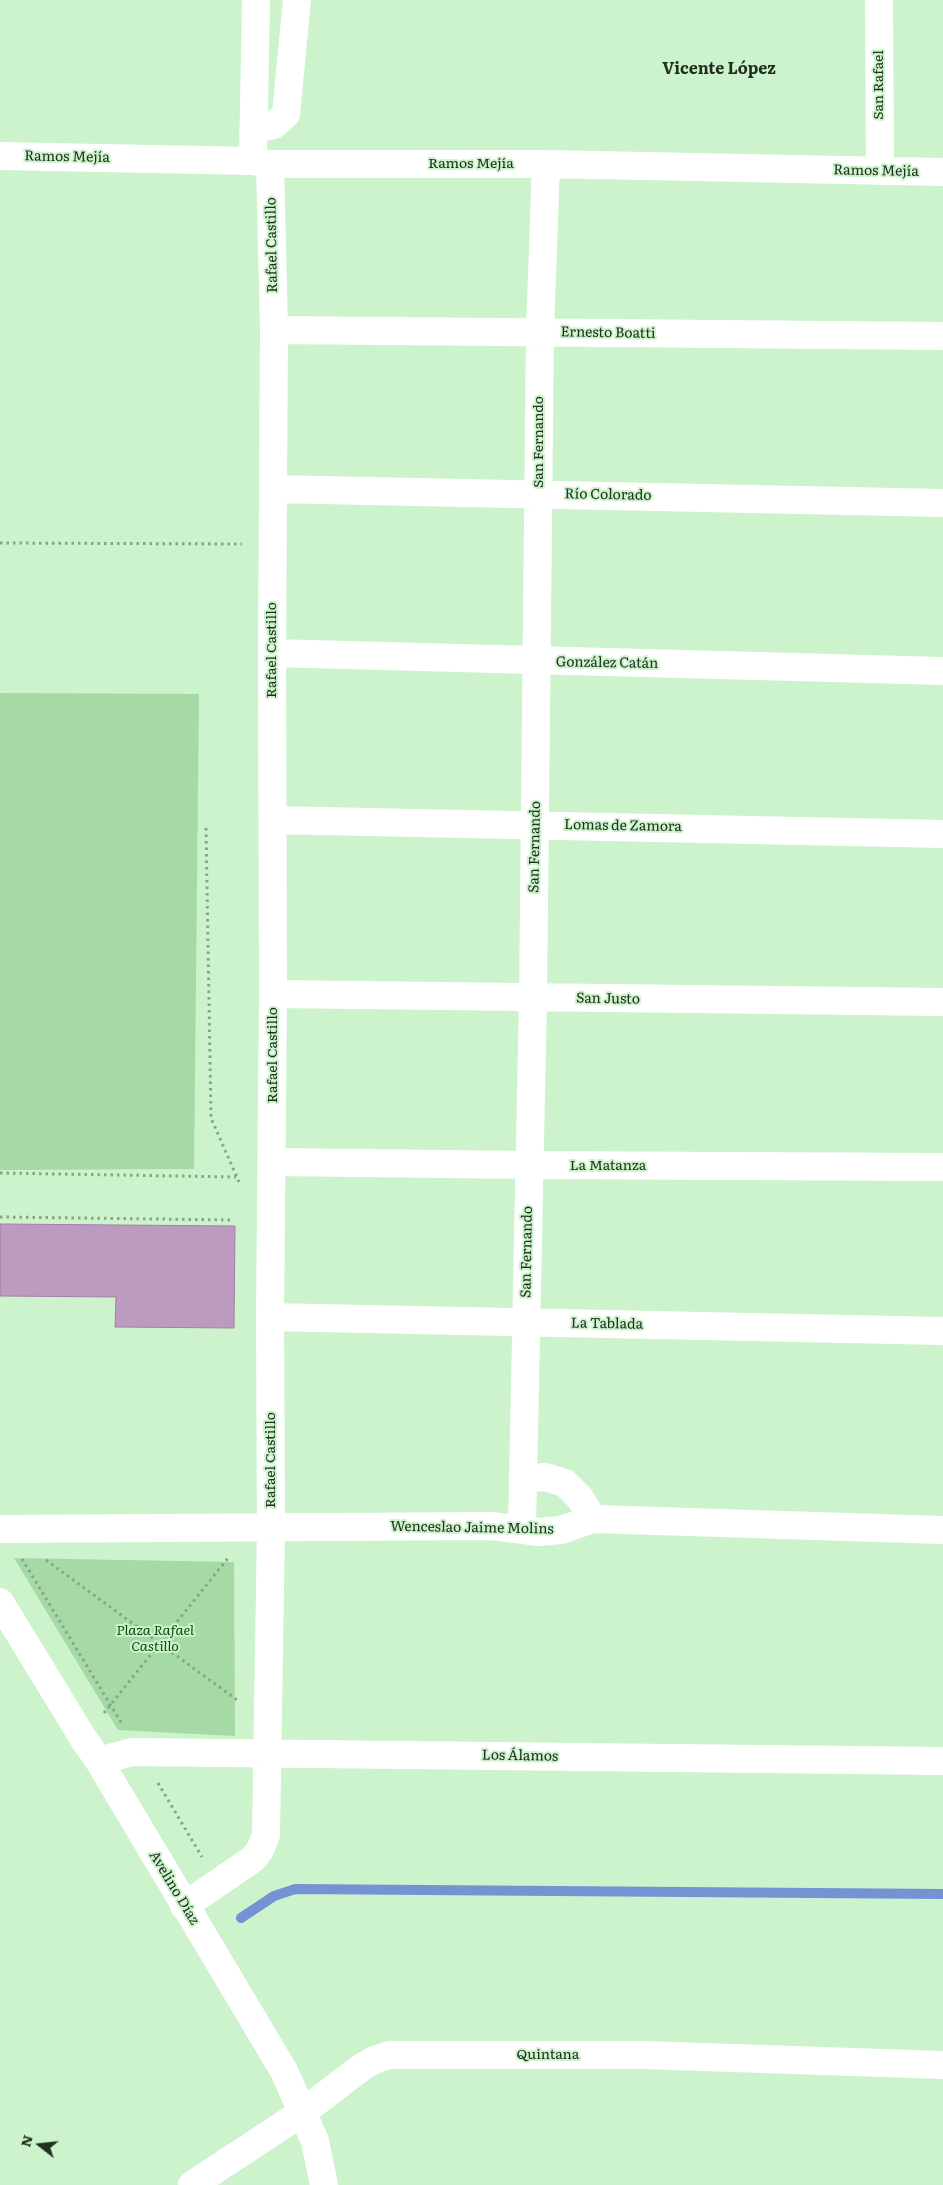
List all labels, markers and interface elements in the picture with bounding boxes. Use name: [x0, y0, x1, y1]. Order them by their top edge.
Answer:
street label: San Rafael: [871, 50, 887, 120]
district label: Vicente López: [662, 59, 776, 79]
street label: Ramos Mejía: [24, 148, 110, 166]
street label: Ramos Mejía: [428, 156, 514, 172]
street label: Ramos Mejía: [833, 162, 919, 180]
street label: Rafael Castillo: [263, 197, 281, 293]
street label: Ernesto Boatti: [560, 324, 656, 342]
street label: San Fernando: [531, 396, 547, 488]
street label: Río Colorado: [564, 486, 652, 504]
street label: Rafael Castillo: [264, 602, 280, 698]
street label: González Catán: [556, 654, 658, 672]
street label: San Fernando: [526, 801, 544, 893]
street label: Lomas de Zamora: [564, 817, 682, 835]
street label: San Justo: [576, 990, 640, 1008]
street label: Rafael Castillo: [265, 1007, 281, 1103]
street label: La Matanza: [570, 1158, 646, 1174]
street label: San Fernando: [518, 1206, 536, 1298]
street label: La Tablada: [571, 1315, 643, 1333]
street label: Rafael Castillo: [263, 1412, 279, 1508]
street label: Wenceslao Jaime Molins: [390, 1518, 554, 1538]
park label: Plaza Rafael Castillo: [116, 1623, 194, 1655]
street label: Los Álamos: [482, 1747, 558, 1765]
street label: Avelino Díaz: [145, 1848, 203, 1928]
street label: Quintana: [517, 2047, 579, 2063]
north arrow: [15, 2120, 65, 2170]
text: N: [14, 2132, 37, 2149]

